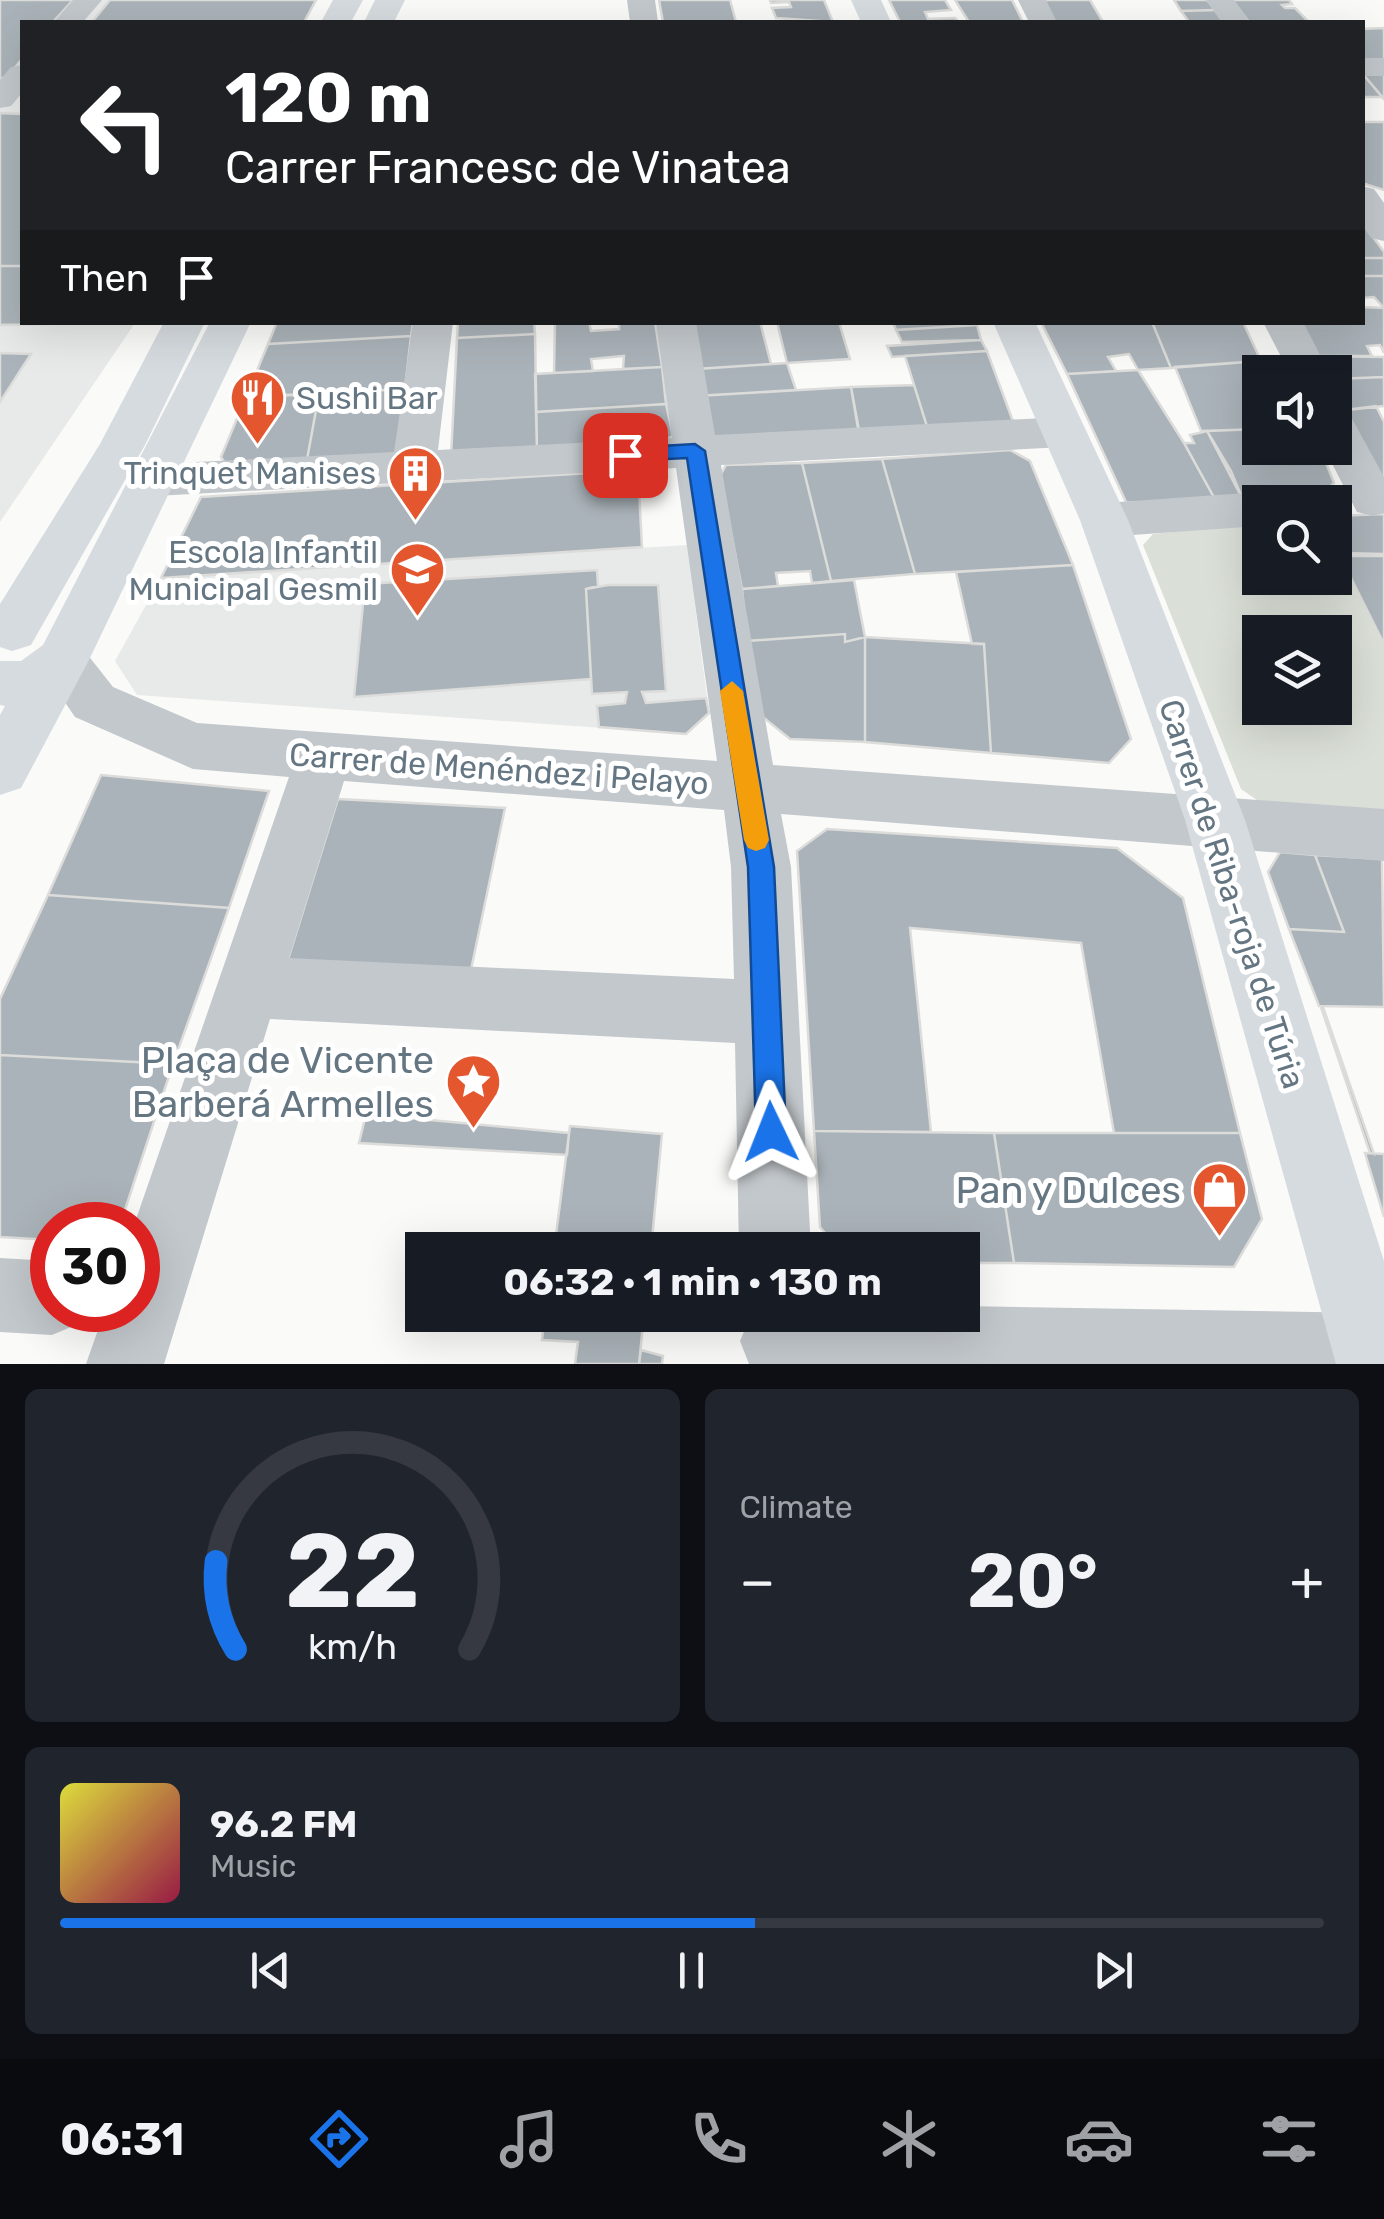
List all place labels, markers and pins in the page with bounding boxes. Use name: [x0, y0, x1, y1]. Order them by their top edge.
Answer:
restaurant icon: Sushi Bar: [227, 368, 287, 447]
place label: Sushi Bar: [296, 379, 438, 417]
pin: [583, 413, 668, 498]
building icon: Trinquet Manises: [385, 443, 445, 522]
place label: Trinquet Manises: [124, 454, 376, 492]
place label: Escola Infantil Municipal Gesmil: [128, 533, 378, 608]
school or university icon: Escola Infantil Municipal Gesmil: [387, 540, 447, 619]
place label: Plaça de Vicente Barberá Armelles: [132, 1037, 434, 1127]
place icon: Plaça de Vicente Barberá Armelles: [443, 1052, 503, 1131]
shop icon: Pan y Dulces: [1190, 1160, 1250, 1239]
place label: Pan y Dulces: [955, 1167, 1181, 1213]

